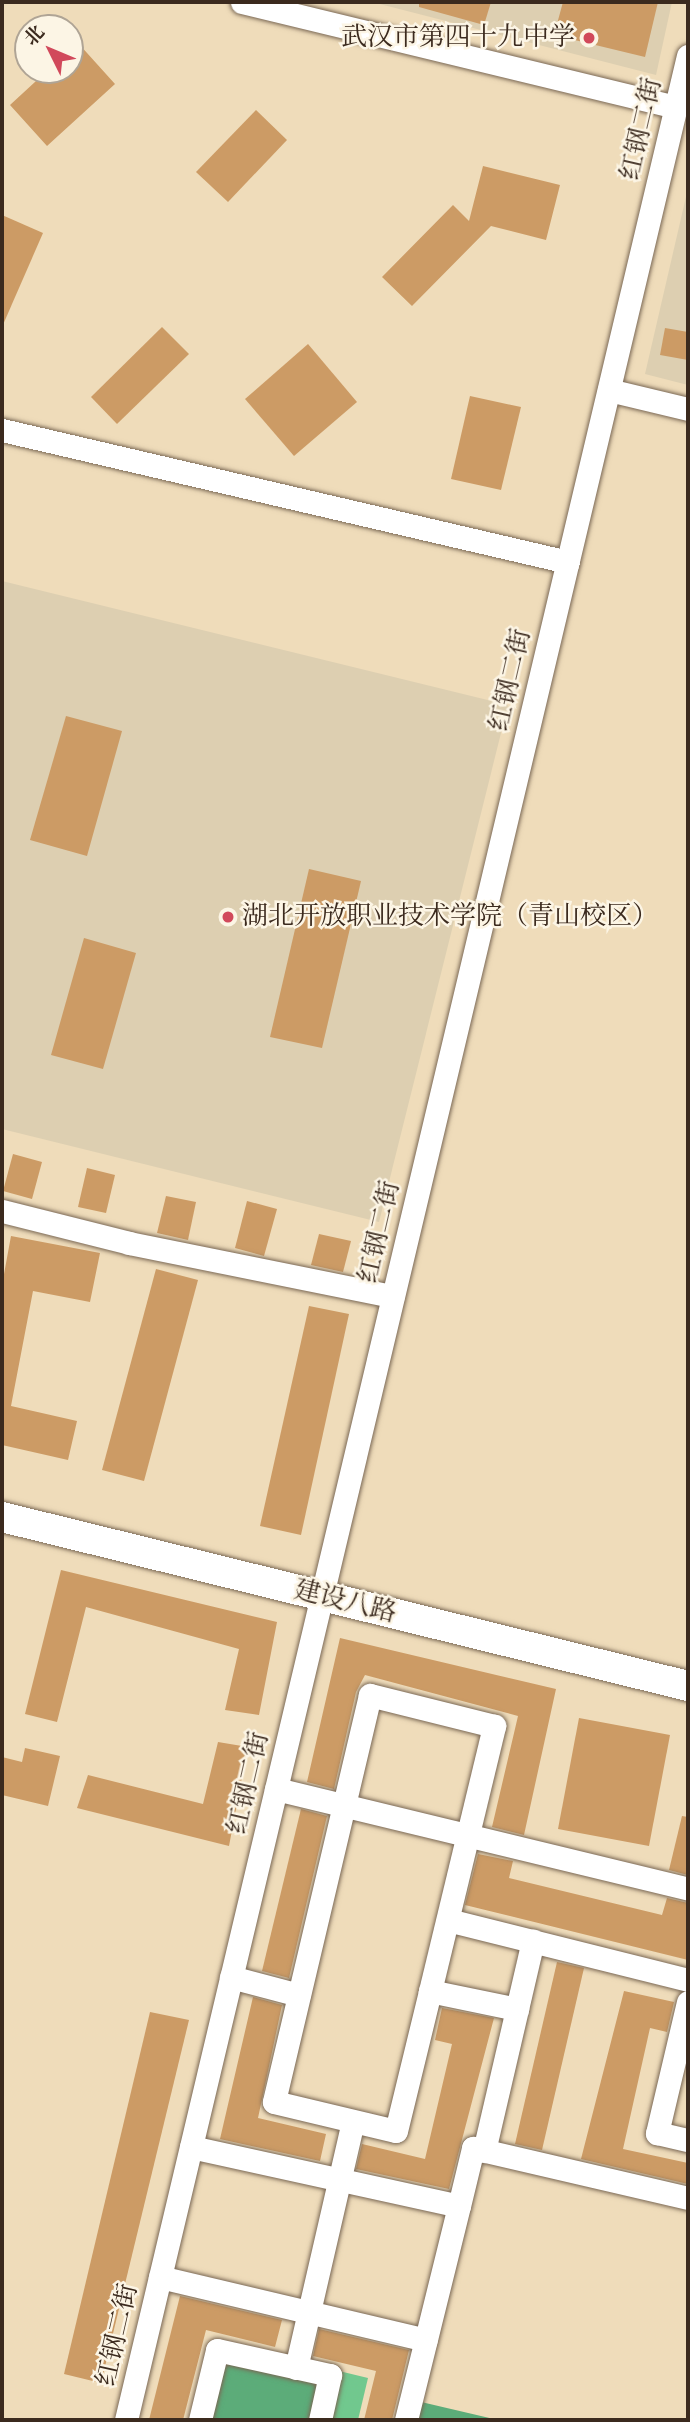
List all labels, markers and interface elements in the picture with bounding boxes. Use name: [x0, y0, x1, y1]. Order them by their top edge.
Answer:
north arrow: [14, 14, 84, 84]
text: 北: [20, 21, 50, 51]
place label: 武汉市第四十九中学: [341, 22, 575, 54]
marker: 武汉市第四十九中学: [581, 30, 597, 46]
street label: 红钢二街: [615, 75, 669, 183]
street label: 红钢二街: [484, 626, 538, 734]
place label: 湖北开放职业技术学院（青山校区）: [242, 901, 658, 933]
marker: 湖北开放职业技术学院（青山校区）: [220, 909, 236, 925]
street label: 红钢二街: [353, 1178, 407, 1286]
street label: 建设八路: [291, 1574, 399, 1630]
street label: 红钢二街: [222, 1729, 276, 1837]
street label: 红钢二街: [91, 2281, 145, 2389]

